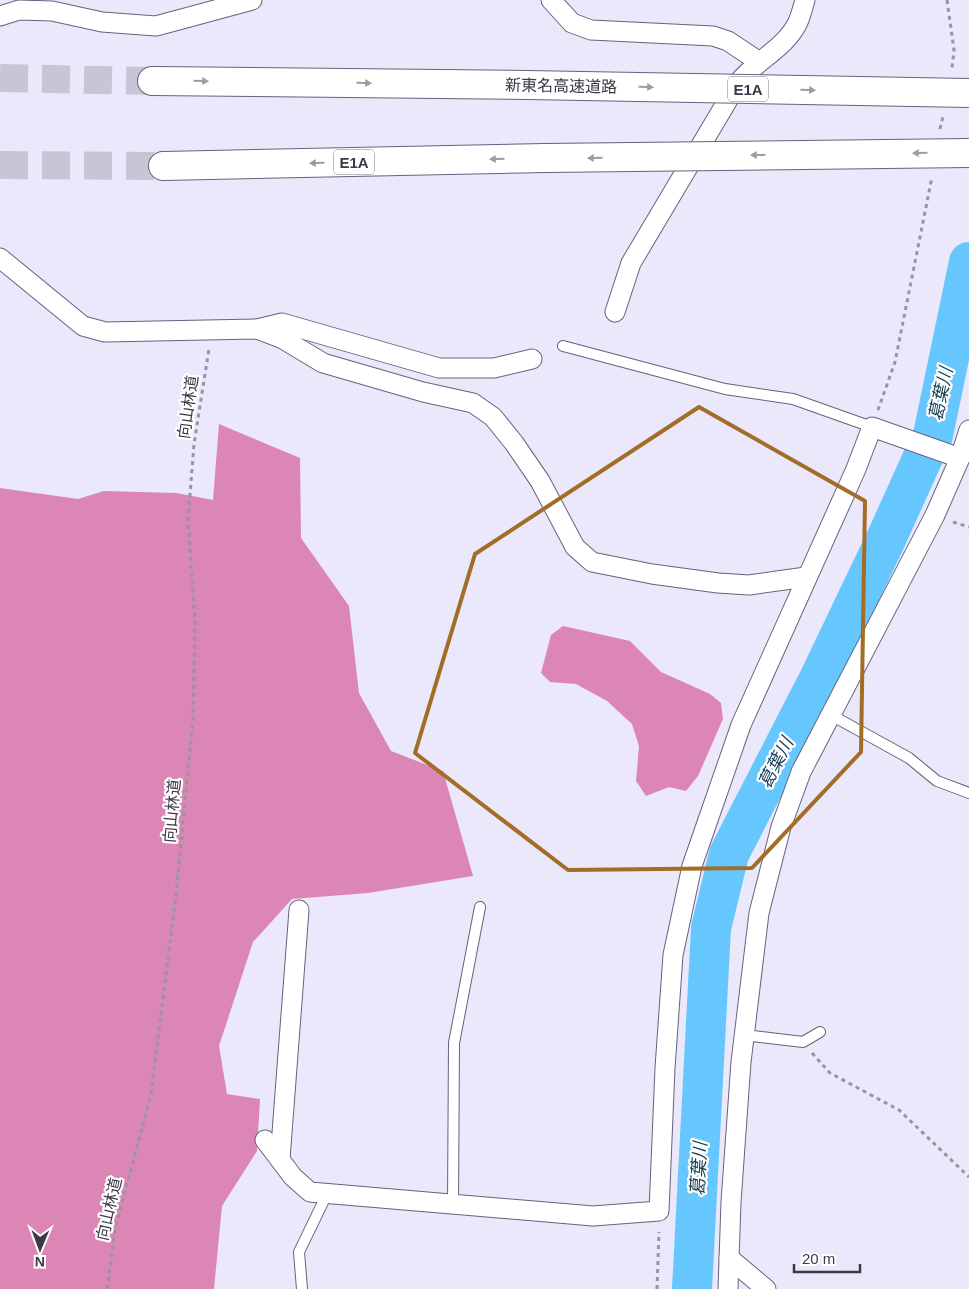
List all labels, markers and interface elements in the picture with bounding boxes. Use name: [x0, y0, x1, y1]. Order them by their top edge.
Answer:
road number: E1A: [728, 76, 768, 102]
one-way arrow: [193, 77, 209, 85]
street label: 新東名高速道路: [505, 77, 617, 95]
one-way arrow: [356, 79, 372, 87]
one-way arrow: [638, 83, 654, 91]
one-way arrow: [801, 86, 817, 94]
one-way arrow: [912, 149, 928, 157]
road number: E1A: [334, 150, 374, 174]
one-way arrow: [750, 152, 766, 160]
one-way arrow: [587, 154, 603, 162]
one-way arrow: [489, 155, 505, 163]
one-way arrow: [309, 159, 325, 167]
water label: 葛葉川: [926, 364, 957, 422]
street label: 向山林道: [175, 374, 201, 440]
water label: 葛葉川: [755, 733, 798, 792]
street label: 向山林道: [161, 778, 183, 844]
water label: 葛葉川: [688, 1140, 711, 1196]
street label: 向山林道: [94, 1176, 124, 1242]
north arrow: [15, 1224, 65, 1274]
scale bar: [794, 1242, 860, 1274]
text: 20 m: [802, 1250, 835, 1267]
text: N: [35, 1254, 45, 1270]

